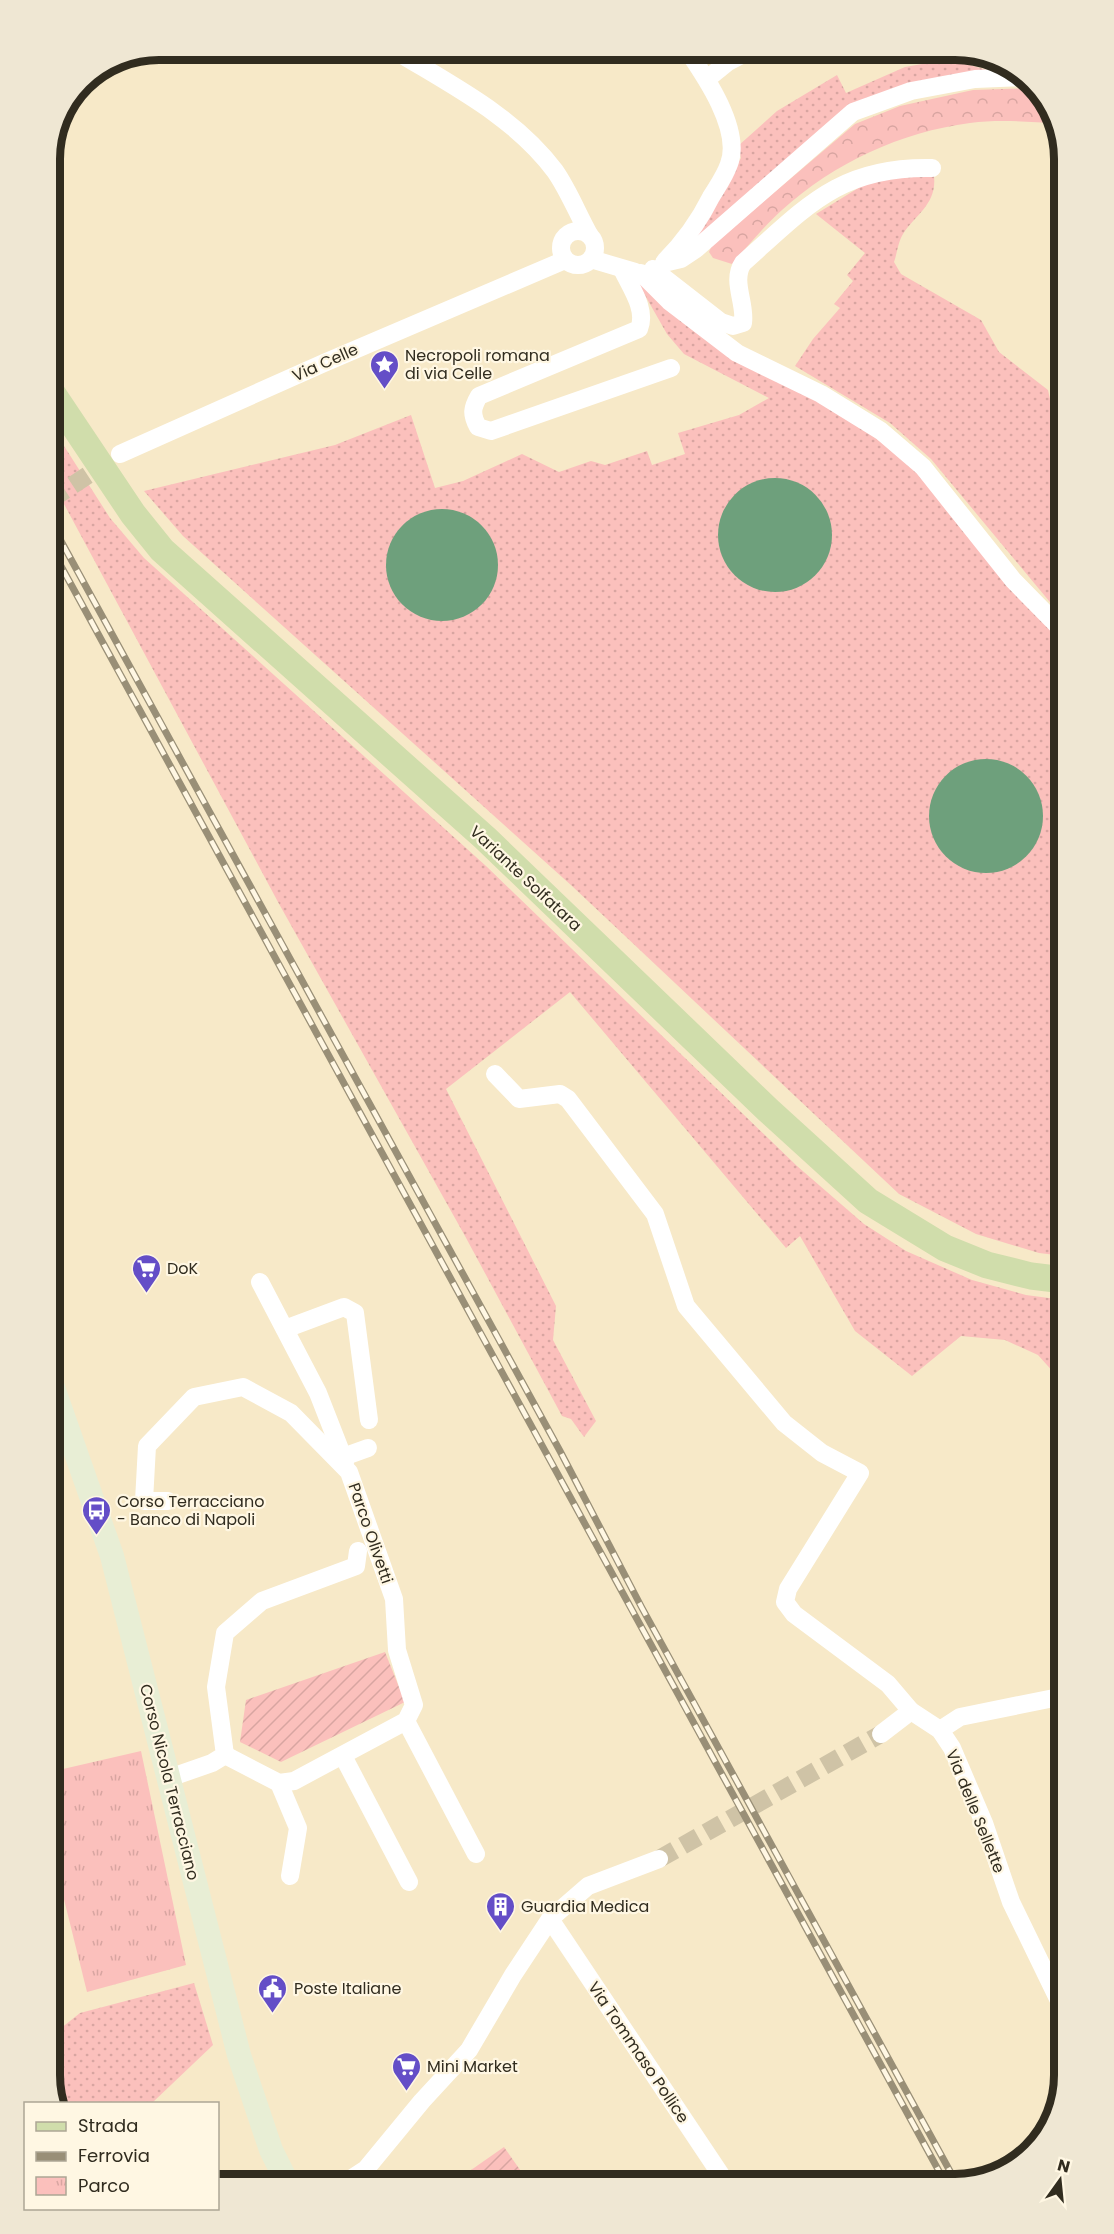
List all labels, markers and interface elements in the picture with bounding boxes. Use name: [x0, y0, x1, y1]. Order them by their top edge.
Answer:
street label: Via Celle: [289, 338, 362, 387]
place label: Necropoli romana di via Celle: [405, 344, 550, 385]
place icon: Necropoli romana di via Celle: [368, 348, 400, 390]
street label: Variante Solfatara: [465, 820, 587, 936]
supermarket icon: DoK: [130, 1252, 162, 1294]
place label: DoK: [167, 1257, 199, 1280]
street label: Parco Olivetti: [343, 1480, 399, 1587]
place label: Corso Terracciano - Banco di Napoli: [117, 1490, 264, 1531]
bus stop icon: Corso Terracciano - Banco di Napoli: [80, 1494, 112, 1536]
street label: Corso Nicola Terracciano: [134, 1682, 205, 1883]
street label: Via delle Sellette: [940, 1746, 1011, 1876]
building icon: Guardia Medica: [484, 1890, 516, 1932]
place label: Guardia Medica: [521, 1895, 649, 1918]
public building icon: Poste Italiane: [257, 1972, 289, 2014]
place label: Poste Italiane: [294, 1977, 401, 2000]
street label: Via Tommaso Pollice: [583, 1977, 695, 2128]
supermarket icon: Mini Market: [390, 2050, 422, 2092]
place label: Mini Market: [427, 2055, 518, 2078]
legend: [24, 2102, 219, 2210]
text: Strada: [78, 2113, 138, 2138]
text: Ferrovia: [78, 2143, 150, 2168]
north arrow: [1030, 2150, 1090, 2210]
text: N: [1055, 2153, 1073, 2179]
text: Parco: [78, 2173, 130, 2198]

